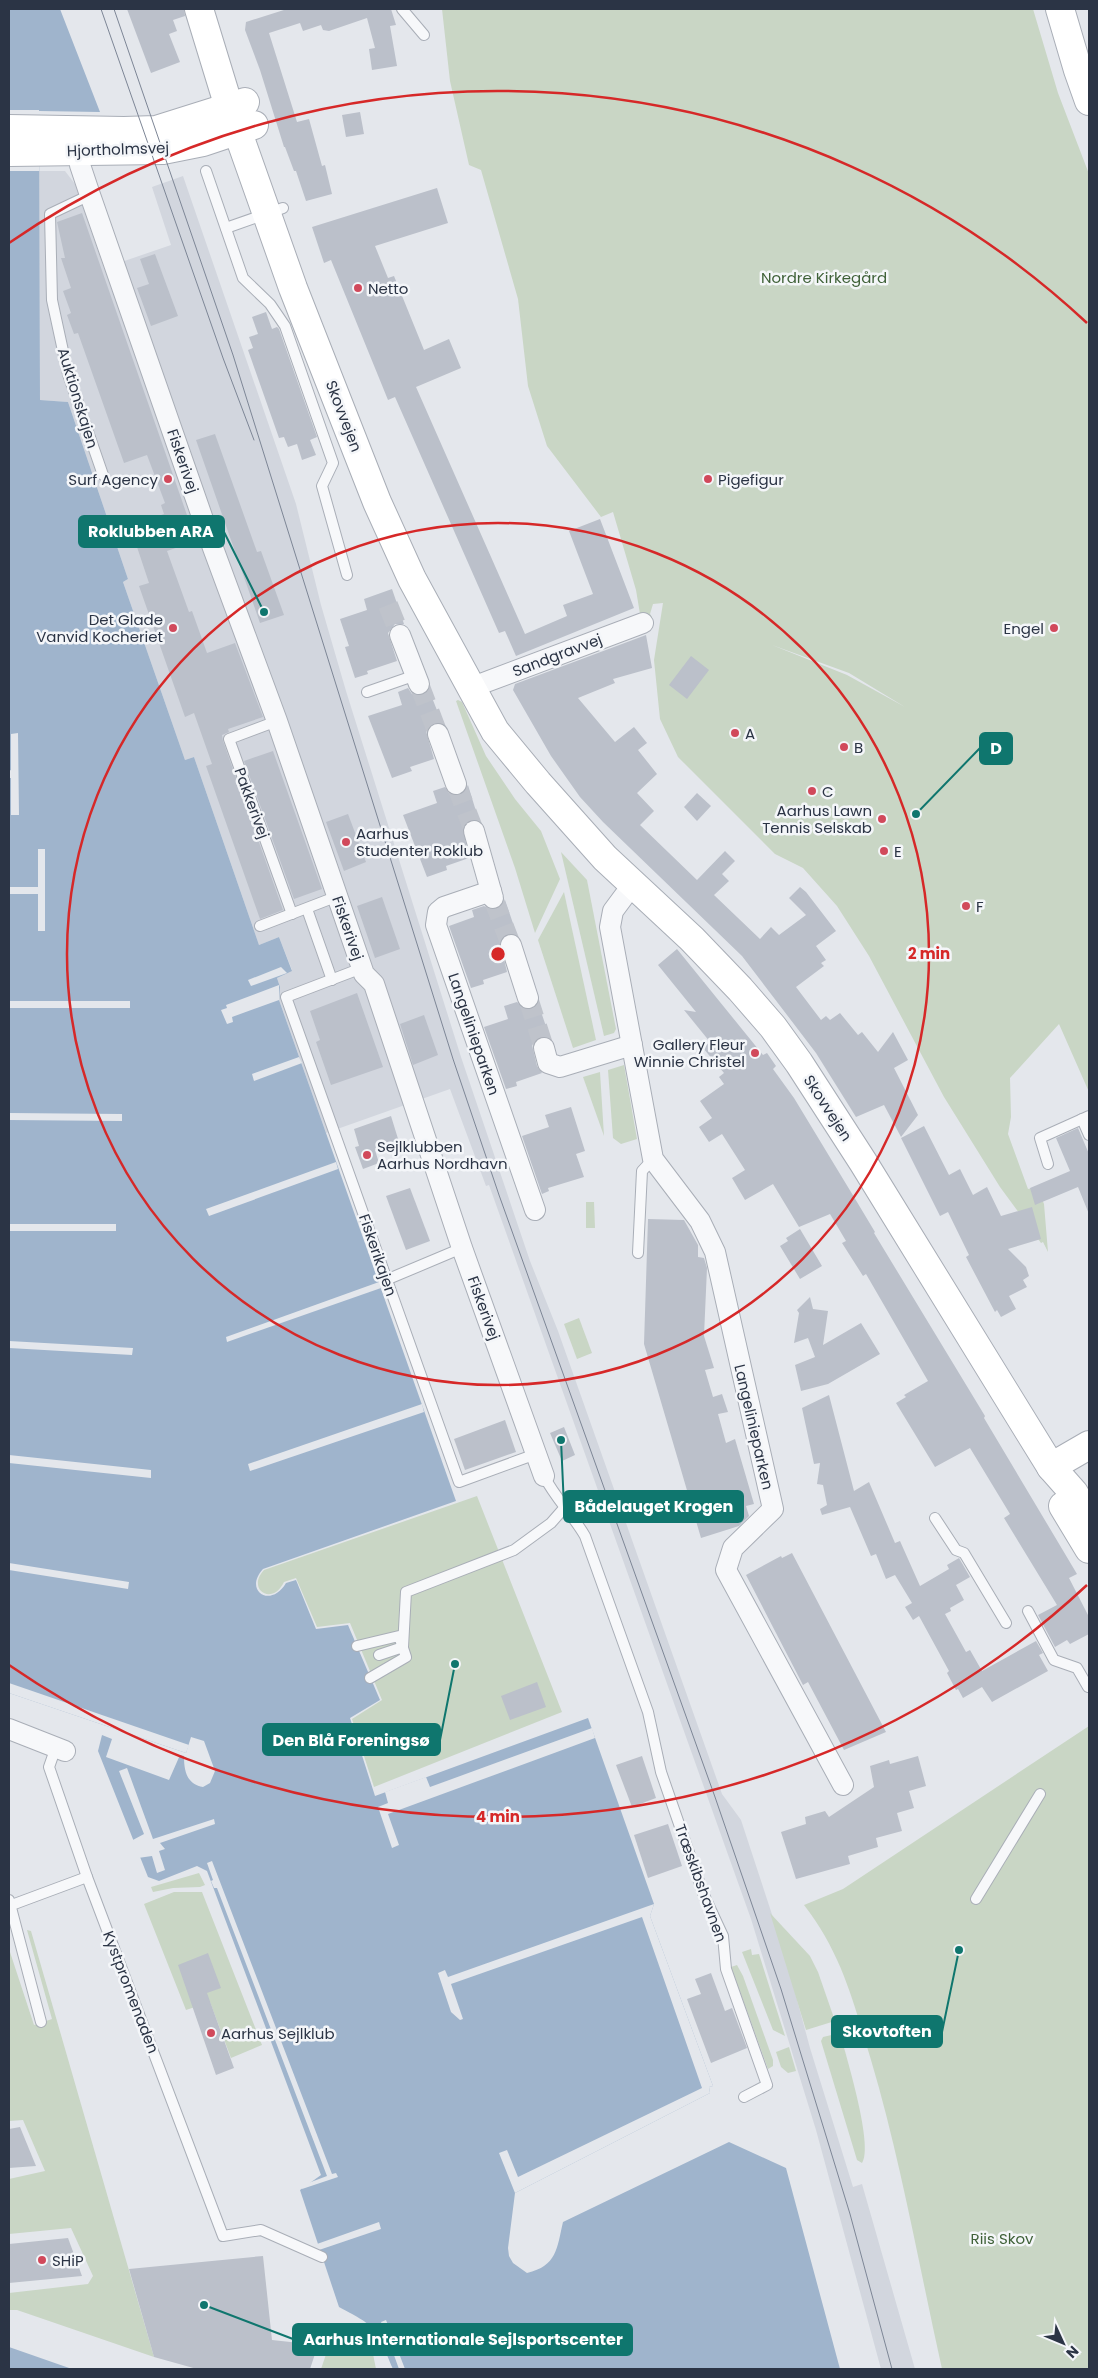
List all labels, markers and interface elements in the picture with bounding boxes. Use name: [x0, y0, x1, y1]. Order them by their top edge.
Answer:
street label: Hjortholmsvej: [66, 137, 170, 161]
park label: Nordre Kirkegård: [761, 267, 887, 288]
place label: Netto: [368, 278, 408, 299]
marker: Netto: [352, 282, 364, 294]
street label: Auktionskajen: [53, 345, 103, 451]
street label: Skovvejen: [321, 377, 367, 455]
street label: Fiskerivej: [162, 426, 204, 496]
place label: Surf Agency: [68, 469, 159, 490]
place label: Pigefigur: [718, 469, 784, 490]
marker: Surf Agency: [162, 473, 174, 485]
marker: Pigefigur: [702, 473, 714, 485]
callout: Roklubben ARA: [79, 516, 224, 547]
text: Roklubben ARA: [88, 520, 214, 543]
place label: Det Glade Vanvid Kocheriet: [36, 609, 163, 647]
place label: Engel: [1004, 618, 1044, 639]
marker: Det Glade Vanvid Kocheriet: [167, 622, 179, 634]
marker: Engel: [1048, 622, 1060, 634]
street label: Sandgravvej: [509, 628, 605, 682]
place label: A: [745, 723, 755, 744]
marker: A: [729, 727, 741, 739]
callout: D: [980, 733, 1012, 764]
place label: B: [854, 737, 863, 758]
text: D: [990, 737, 1002, 760]
marker: B: [838, 741, 850, 753]
street label: Pakkerivej: [229, 765, 275, 841]
place label: C: [822, 781, 834, 802]
marker: C: [806, 785, 818, 797]
place label: Aarhus Lawn Tennis Selskab: [762, 800, 872, 838]
marker: Aarhus Lawn Tennis Selskab: [876, 813, 888, 825]
place label: Aarhus Studenter Roklub: [356, 823, 483, 861]
marker: Aarhus Studenter Roklub: [340, 836, 352, 848]
place label: E: [894, 841, 902, 862]
marker: E: [878, 845, 890, 857]
street label: Fiskerivej: [327, 893, 369, 963]
place label: F: [976, 896, 984, 917]
marker: F: [960, 900, 972, 912]
text: 2 min: [908, 943, 950, 964]
centre of rings: [489, 945, 507, 963]
street label: Langelinieparken: [443, 970, 505, 1098]
place label: Gallery Fleur Winnie Christel: [634, 1034, 745, 1072]
marker: Gallery Fleur Winnie Christel: [749, 1047, 761, 1059]
street label: Skovvejen: [799, 1071, 857, 1145]
place label: Sejlklubben Aarhus Nordhavn: [377, 1136, 508, 1174]
marker: Sejlklubben Aarhus Nordhavn: [361, 1149, 373, 1161]
street label: Fiskerikajen: [354, 1211, 402, 1299]
street label: Fiskerivej: [463, 1273, 505, 1343]
street label: Langelinieparken: [729, 1362, 779, 1492]
callout: Bådelauget Krogen: [564, 1491, 743, 1522]
text: Bådelauget Krogen: [575, 1495, 733, 1518]
callout: Den Blå Foreningsø: [263, 1724, 440, 1755]
text: Den Blå Foreningsø: [273, 1729, 429, 1752]
text: 4 min: [476, 1806, 520, 1827]
street label: Træskibshavnen: [670, 1821, 732, 1945]
street label: Kystpromenaden: [98, 1928, 164, 2056]
callout: Skovtoften: [832, 2016, 942, 2047]
text: Skovtoften: [842, 2020, 932, 2043]
place label: Aarhus Sejlklub: [221, 2023, 335, 2044]
marker: Aarhus Sejlklub: [205, 2027, 217, 2039]
park label: Riis Skov: [971, 2228, 1034, 2249]
place label: SHiP: [52, 2250, 84, 2271]
marker: SHiP: [36, 2254, 48, 2266]
north arrow: [1038, 2318, 1088, 2368]
callout: Aarhus Internationale Sejlsportscenter: [293, 2324, 632, 2355]
text: Aarhus Internationale Sejlsportscenter: [303, 2328, 623, 2351]
text: N: [1062, 2341, 1083, 2363]

